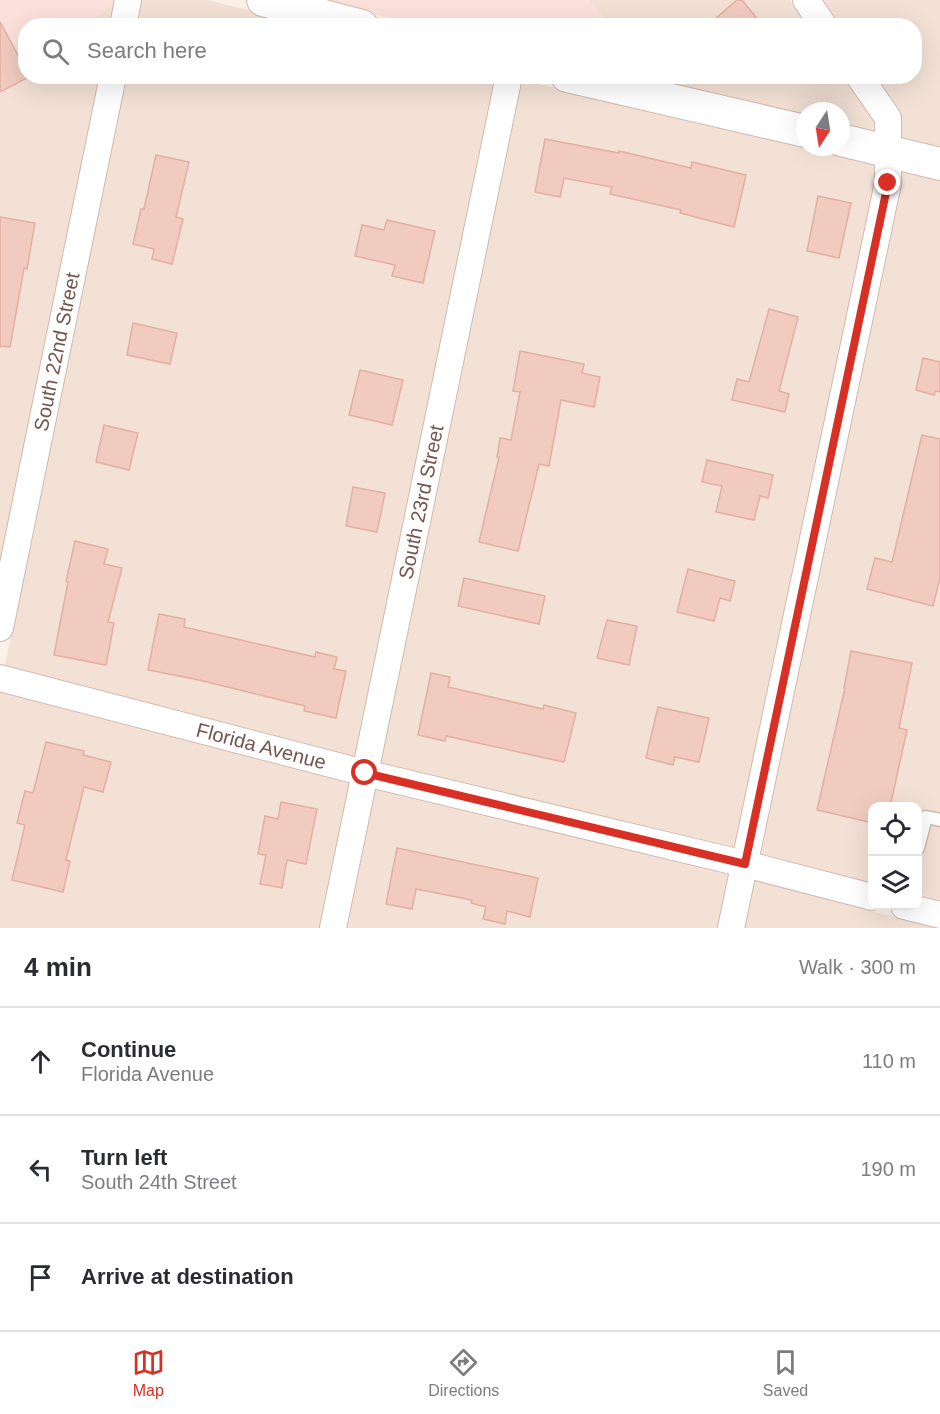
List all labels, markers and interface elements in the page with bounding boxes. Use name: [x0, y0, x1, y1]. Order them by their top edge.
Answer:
search box: [18, 18, 922, 84]
icon: search: [39, 35, 72, 68]
text: Search here: [87, 38, 207, 63]
north arrow: [796, 102, 850, 156]
route end: [874, 169, 900, 195]
street label: South 22nd Street: [30, 270, 84, 433]
street label: South 23rd Street: [394, 423, 448, 581]
street label: Florida Avenue: [194, 719, 328, 773]
route start: [351, 759, 377, 785]
map controls: [868, 802, 922, 910]
button: locate: [868, 802, 922, 856]
button: layers: [868, 856, 922, 910]
text: 4 min: [24, 952, 92, 982]
text: Walk · 300 m: [799, 956, 916, 978]
text: Continue: [81, 1037, 176, 1062]
icon: ahead: [24, 1045, 57, 1078]
text: 110 m: [862, 1050, 916, 1072]
text: Florida Avenue: [81, 1063, 214, 1085]
text: Turn left: [81, 1145, 167, 1170]
icon: left: [24, 1153, 57, 1186]
text: 190 m: [860, 1158, 916, 1180]
text: South 24th Street: [81, 1171, 237, 1193]
icon: arrive: [24, 1261, 57, 1294]
text: Arrive at destination: [81, 1264, 294, 1289]
tab: Map: [132, 1346, 165, 1400]
tab: Directions: [428, 1346, 499, 1400]
tab: Saved: [763, 1346, 808, 1400]

